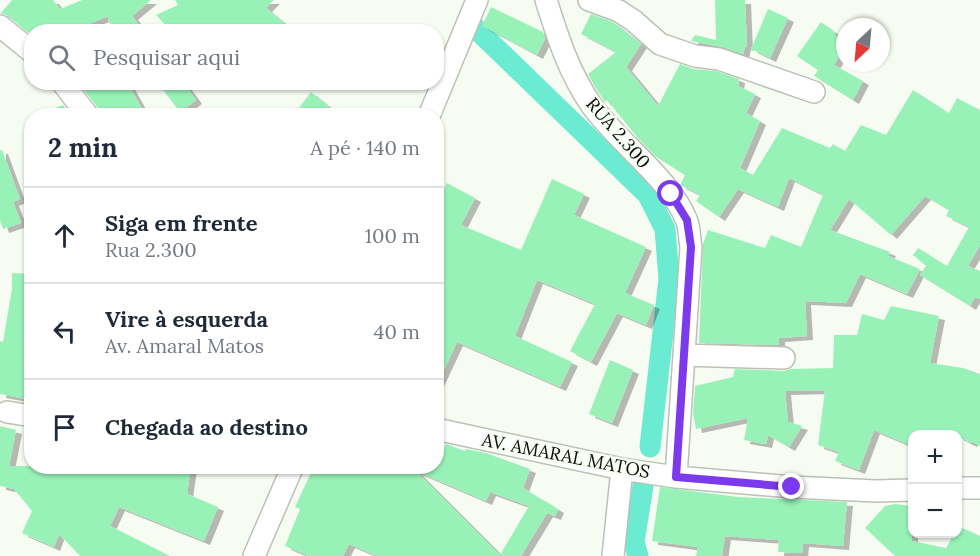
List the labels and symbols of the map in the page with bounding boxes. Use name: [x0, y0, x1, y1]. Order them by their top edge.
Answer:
north arrow: [836, 18, 890, 72]
street label: RUA 2.300: [581, 92, 656, 173]
route start: [657, 180, 683, 206]
street label: AV. AMARAL MATOS: [479, 428, 652, 483]
route end: [778, 473, 804, 499]

